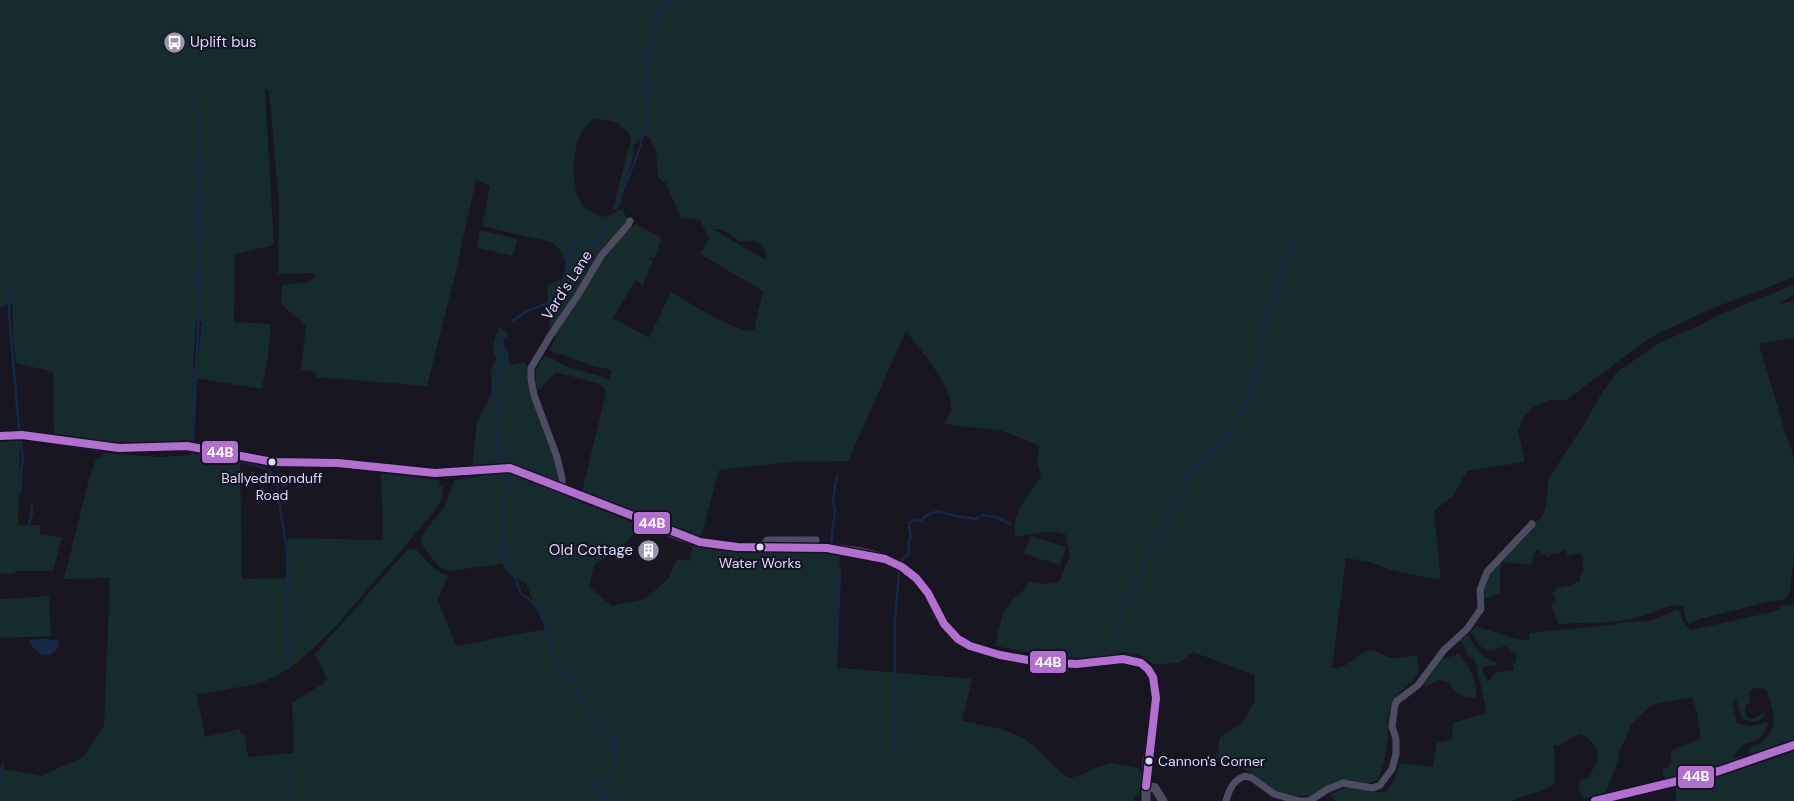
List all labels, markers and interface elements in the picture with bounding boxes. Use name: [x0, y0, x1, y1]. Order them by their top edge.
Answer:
bus stop icon: Uplift bus: [162, 30, 186, 54]
place label: Uplift bus: [190, 32, 257, 52]
street label: Vard's Lane: [537, 246, 597, 324]
line badge: 44B: [201, 440, 239, 464]
text: 44B: [206, 443, 234, 461]
marker: Ballyedmonduff Road: [267, 457, 277, 467]
place label: Ballyedmonduff Road: [221, 469, 323, 504]
line badge: 44B: [633, 511, 671, 535]
text: 44B: [638, 514, 666, 532]
building icon: Old Cottage: [637, 538, 661, 562]
place label: Old Cottage: [549, 540, 633, 560]
marker: Water Works: [755, 542, 765, 552]
place label: Water Works: [719, 554, 801, 572]
line badge: 44B: [1029, 650, 1067, 674]
text: 44B: [1034, 653, 1062, 671]
place label: Cannon's Corner: [1158, 752, 1265, 770]
marker: Cannon's Corner: [1144, 756, 1154, 766]
line badge: 44B: [1677, 765, 1715, 789]
text: 44B: [1682, 767, 1710, 785]

